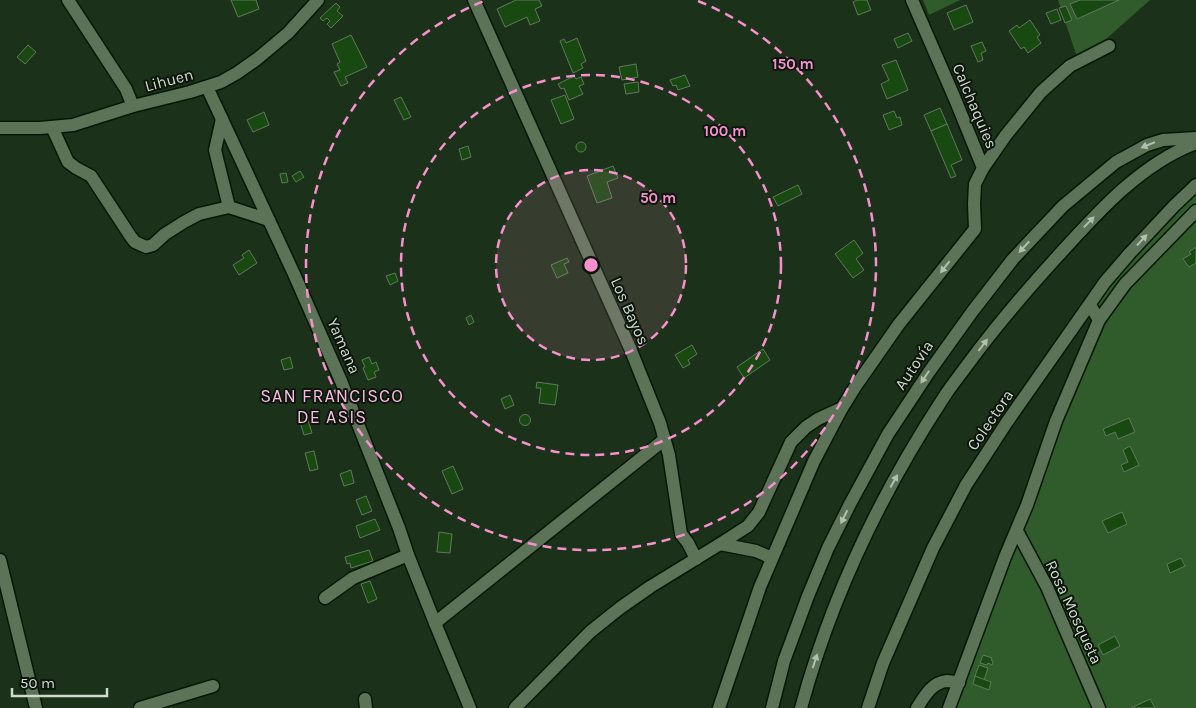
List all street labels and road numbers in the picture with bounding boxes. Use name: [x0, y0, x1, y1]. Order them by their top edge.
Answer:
street label: Calchaquies: [949, 61, 1001, 151]
street label: Lihuen: [143, 64, 195, 96]
street label: Los Bayos: [607, 274, 653, 348]
street label: Yamana: [323, 315, 365, 377]
street label: Autovía: [891, 337, 937, 393]
street label: Colectora: [963, 386, 1017, 454]
street label: Rosa Mosqueta: [1042, 557, 1106, 667]

